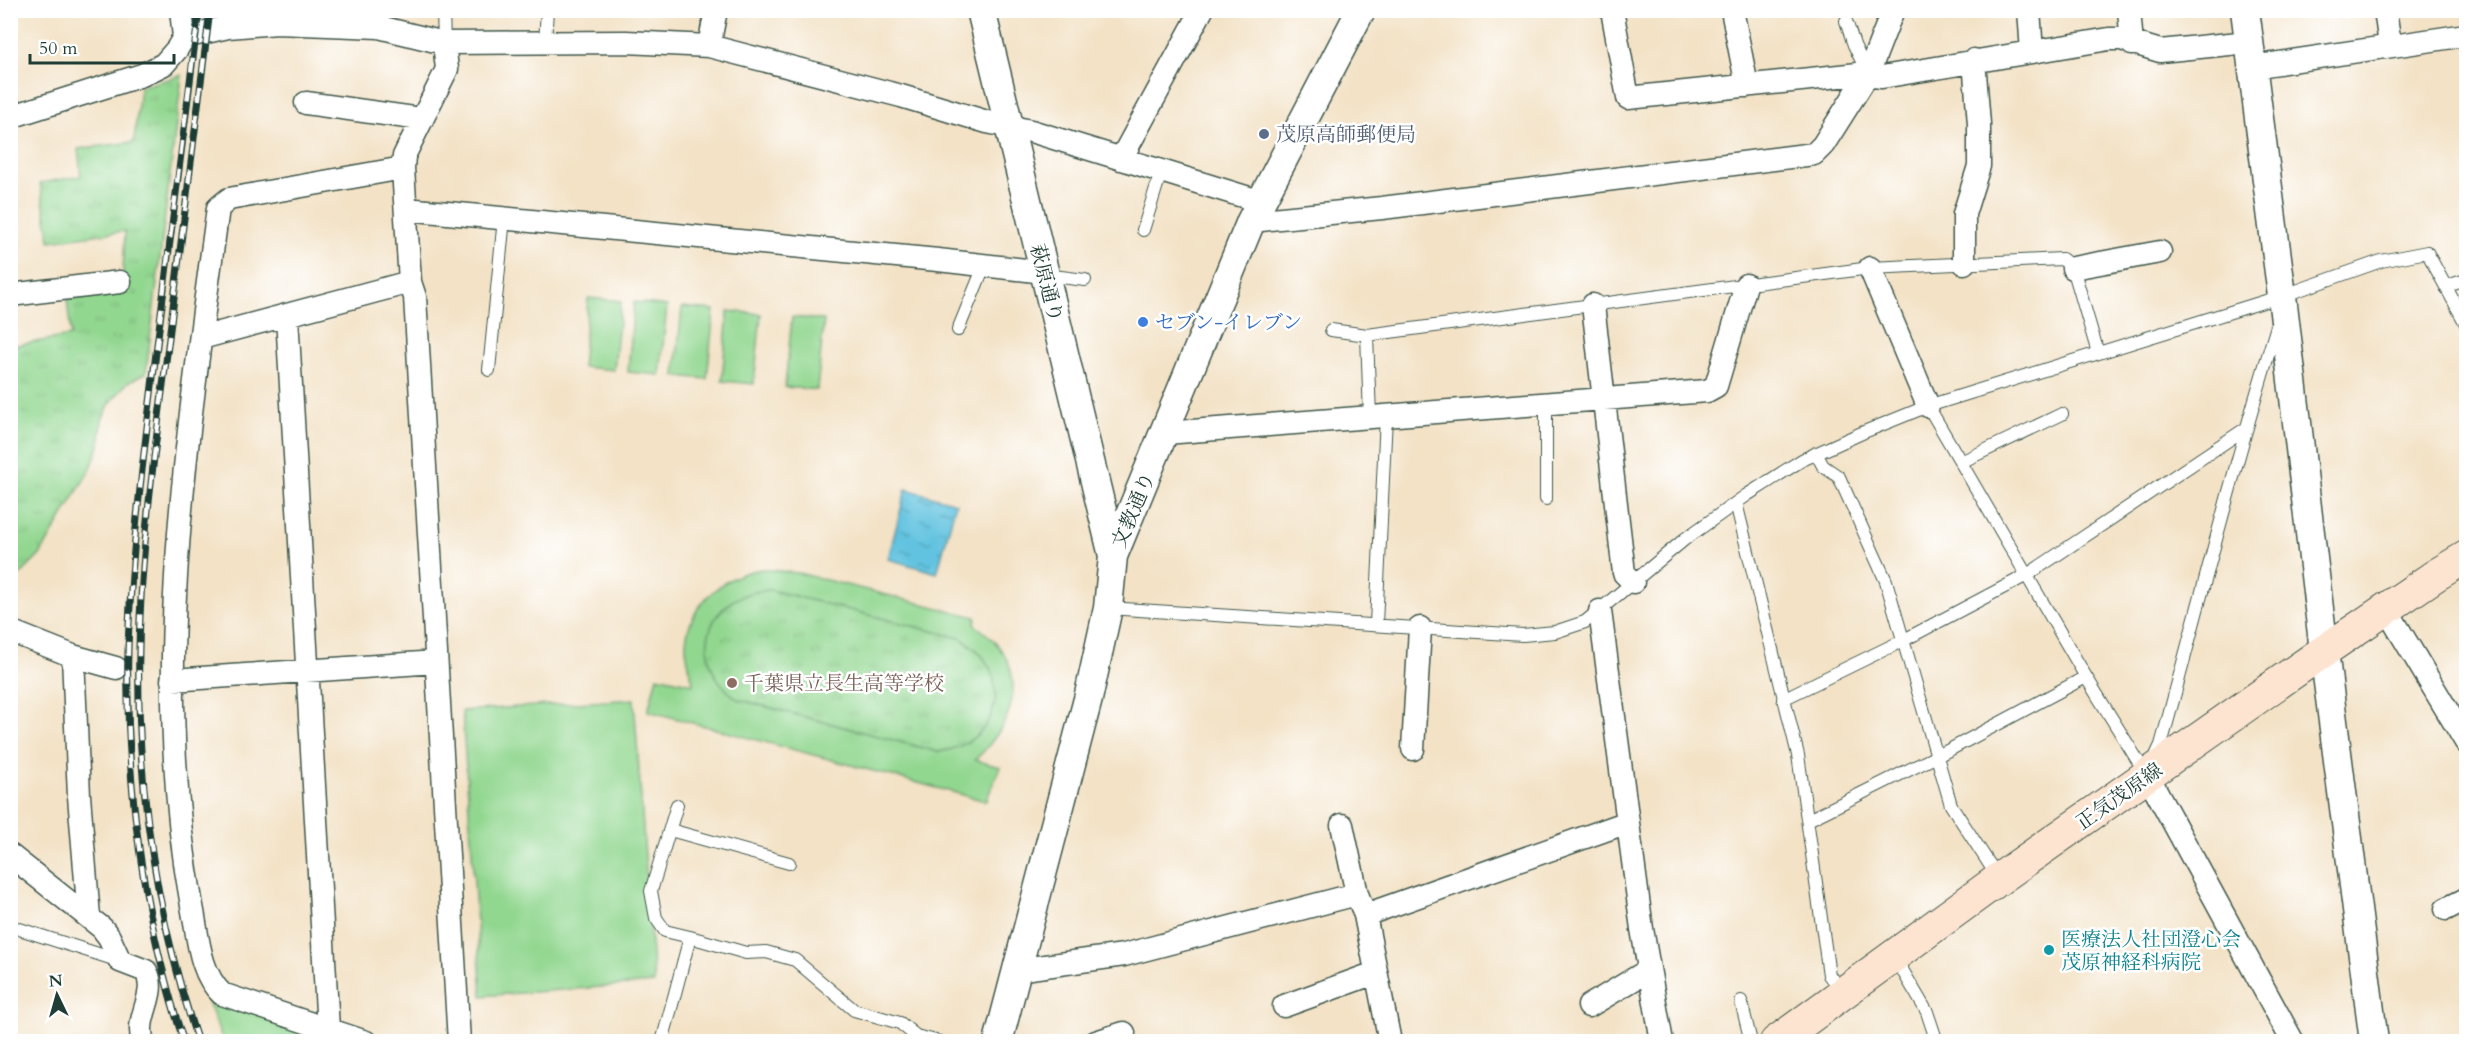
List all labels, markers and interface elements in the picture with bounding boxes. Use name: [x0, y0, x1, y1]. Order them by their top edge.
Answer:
scale bar: [30, 27, 174, 65]
text: 50 m: [39, 36, 78, 61]
place label: 茂原高師郵便局: [1276, 121, 1416, 148]
marker: 茂原高師郵便局: [1257, 127, 1271, 141]
street label: 萩原通り: [1024, 241, 1069, 325]
place label: セブン-イレブン: [1155, 309, 1302, 336]
marker: セブン-イレブン: [1136, 315, 1150, 329]
street label: 文教通り: [1105, 468, 1162, 552]
place label: 千葉県立長生高等学校: [744, 670, 944, 697]
marker: 千葉県立長生高等学校: [725, 676, 739, 690]
street label: 正気茂原線: [2071, 757, 2168, 836]
place label: 医療法人社団澄心会 茂原神経科病院: [2061, 926, 2241, 976]
marker: 医療法人社団澄心会 茂原神経科病院: [2042, 943, 2056, 957]
north arrow: [27, 965, 87, 1025]
text: N: [48, 969, 64, 993]

